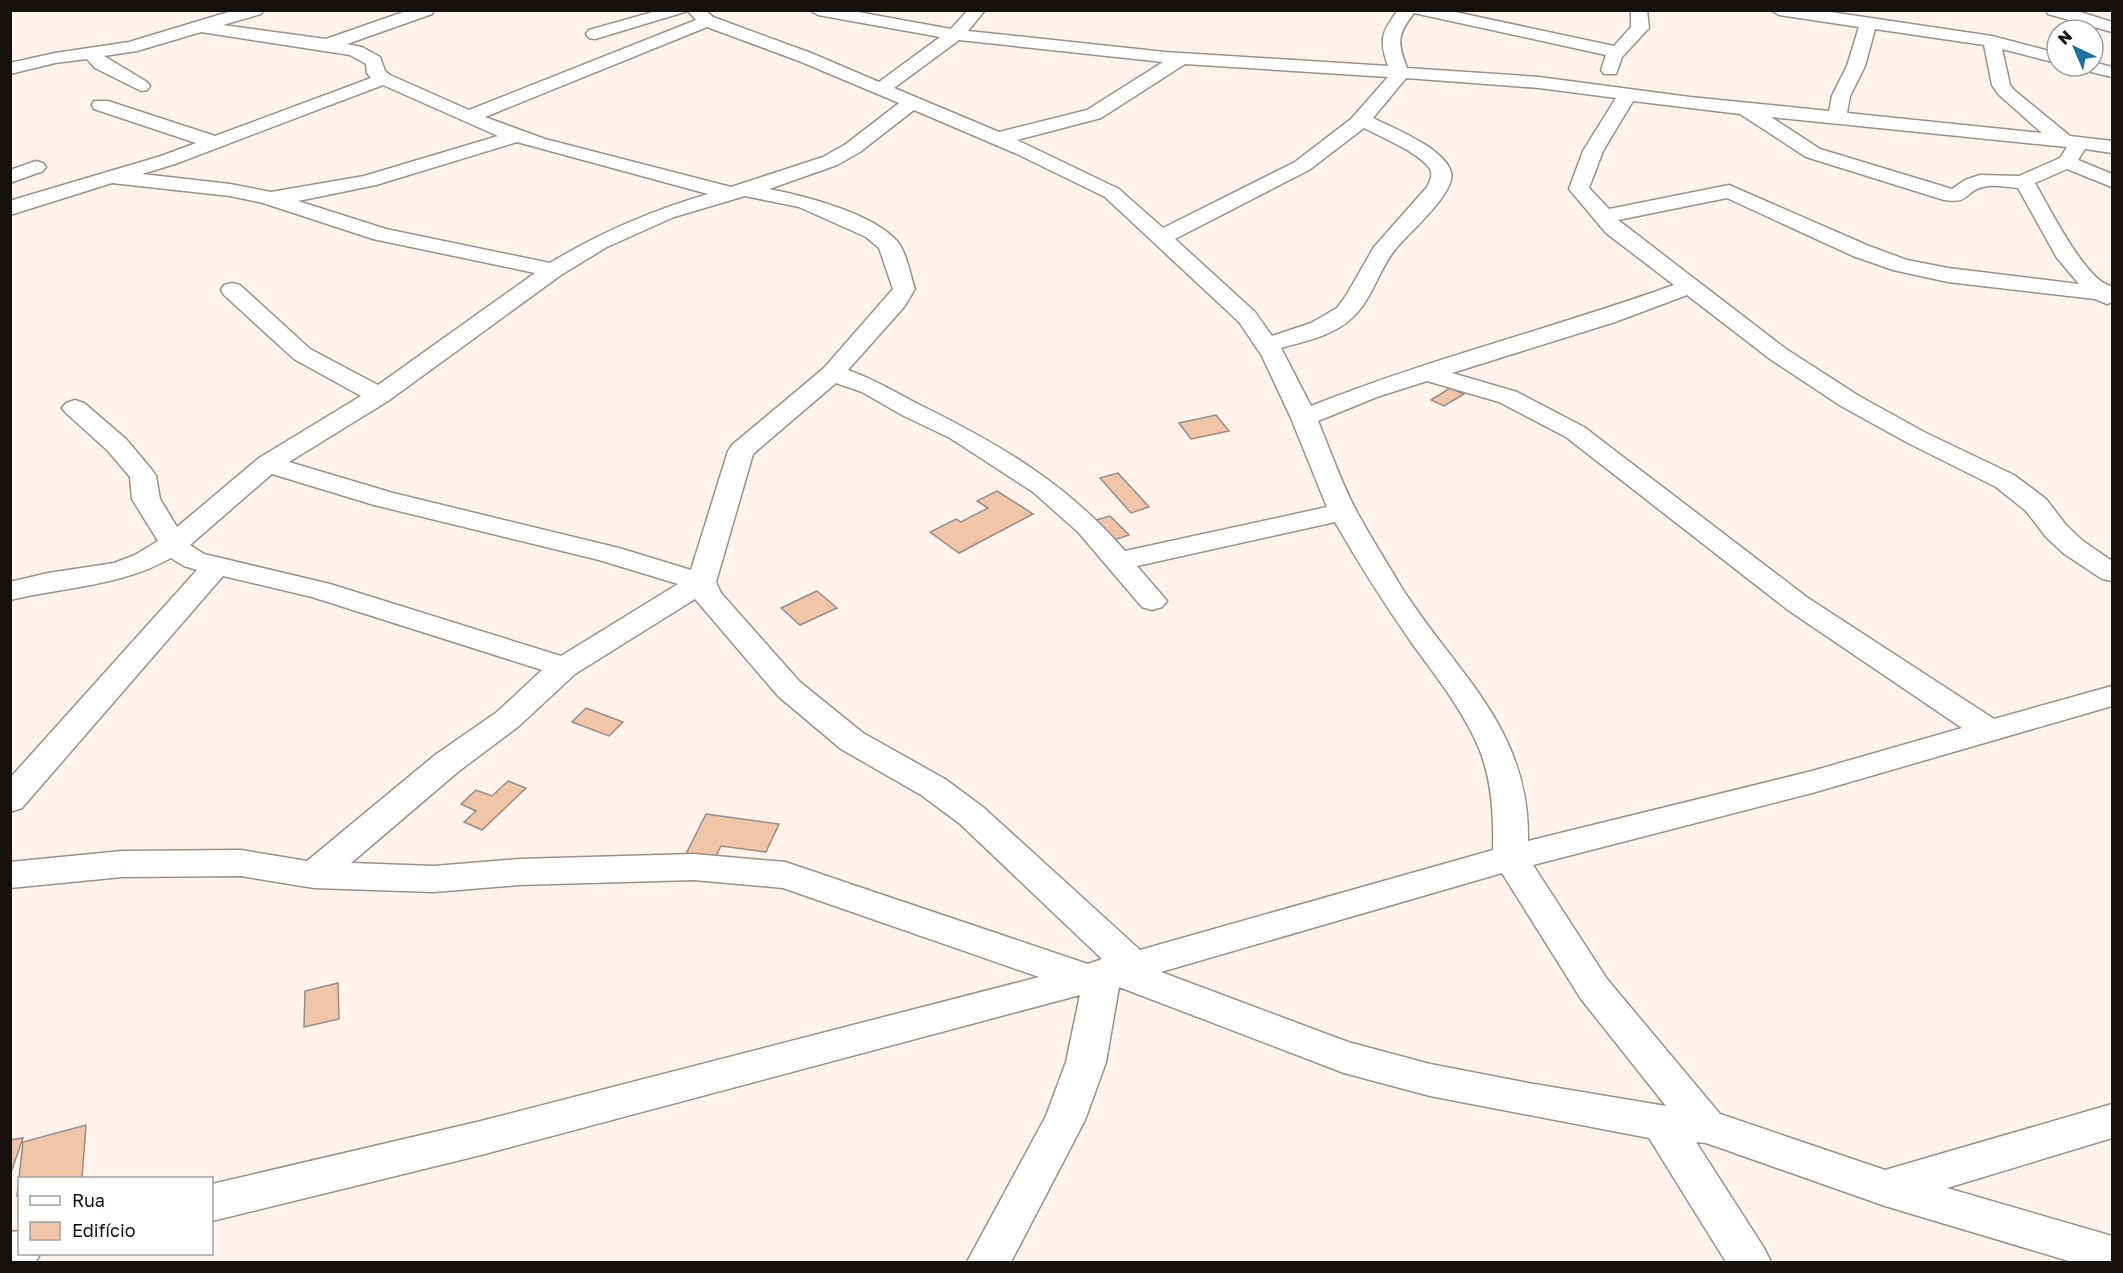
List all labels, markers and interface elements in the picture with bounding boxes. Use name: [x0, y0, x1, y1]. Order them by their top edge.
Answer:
north arrow: [2045, 18, 2105, 78]
text: N: [2053, 26, 2076, 49]
legend: [18, 1177, 213, 1255]
text: Rua: [72, 1189, 105, 1211]
text: Edifício: [72, 1219, 136, 1241]

